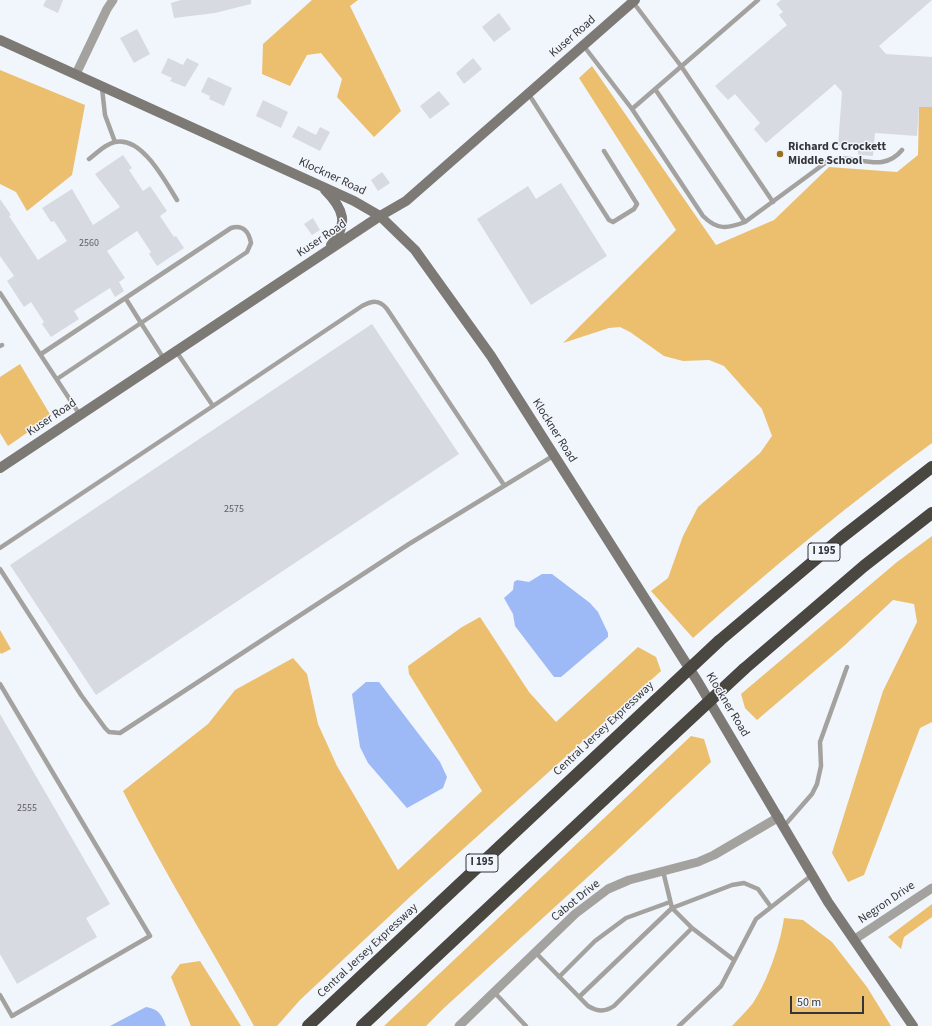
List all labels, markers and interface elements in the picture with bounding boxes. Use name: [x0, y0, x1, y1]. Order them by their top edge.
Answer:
street label: Kuser Road: [547, 13, 599, 61]
place label: Richard C Crockett Middle School: [788, 140, 886, 168]
marker: Richard C Crockett Middle School: [775, 149, 785, 159]
street label: Klockner Road: [296, 155, 368, 199]
street label: Kuser Road: [295, 217, 349, 261]
house number: 2560: [79, 238, 99, 250]
street label: Kuser Road: [25, 396, 79, 440]
street label: Klockner Road: [529, 396, 579, 466]
house number: 2575: [224, 504, 244, 516]
road number: I 195: [808, 543, 840, 561]
street label: Klockner Road: [702, 670, 752, 740]
street label: Central Jersey Expressway: [551, 679, 657, 779]
house number: 2555: [17, 803, 37, 815]
road number: I 195: [466, 854, 498, 872]
street label: Cabot Drive: [549, 877, 603, 925]
street label: Negron Drive: [856, 879, 918, 927]
street label: Central Jersey Expressway: [315, 901, 421, 1001]
scale bar: [792, 988, 866, 1014]
text: 50 m: [797, 994, 821, 1011]

